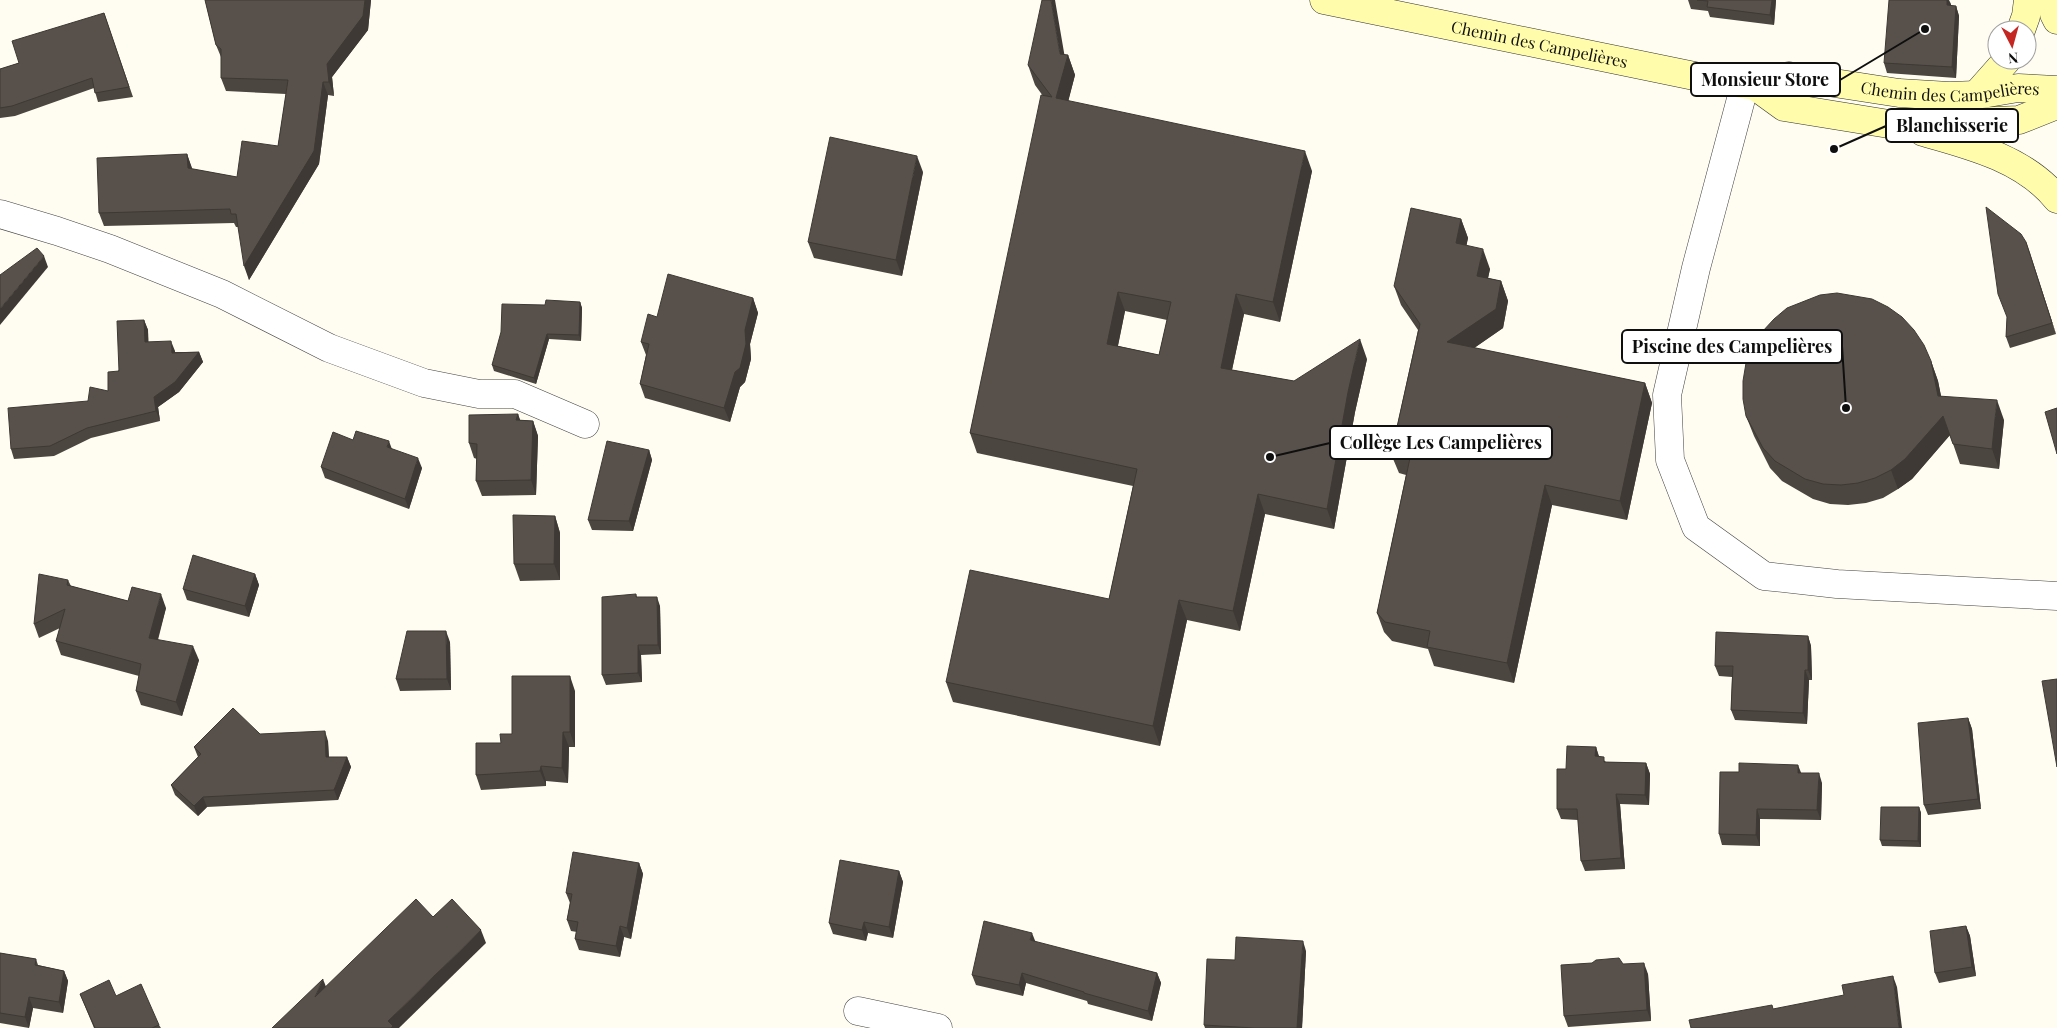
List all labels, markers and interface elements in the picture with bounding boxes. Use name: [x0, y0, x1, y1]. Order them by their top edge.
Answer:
street label: Chemin des Campelières: [1450, 15, 1630, 72]
north arrow: [1987, 20, 2037, 70]
text: N: [2007, 48, 2019, 68]
callout: Monsieur Store: [1691, 63, 1840, 96]
text: Monsieur Store: [1701, 67, 1829, 91]
street label: Chemin des Campelières: [1859, 76, 2040, 106]
callout: Blanchisserie: [1886, 109, 2018, 142]
text: Blanchisserie: [1896, 113, 2008, 137]
callout: Piscine des Campelières: [1622, 330, 1842, 363]
text: Piscine des Campelières: [1632, 334, 1832, 358]
callout: Collège Les Campelières: [1330, 426, 1552, 459]
text: Collège Les Campelières: [1340, 430, 1542, 454]

